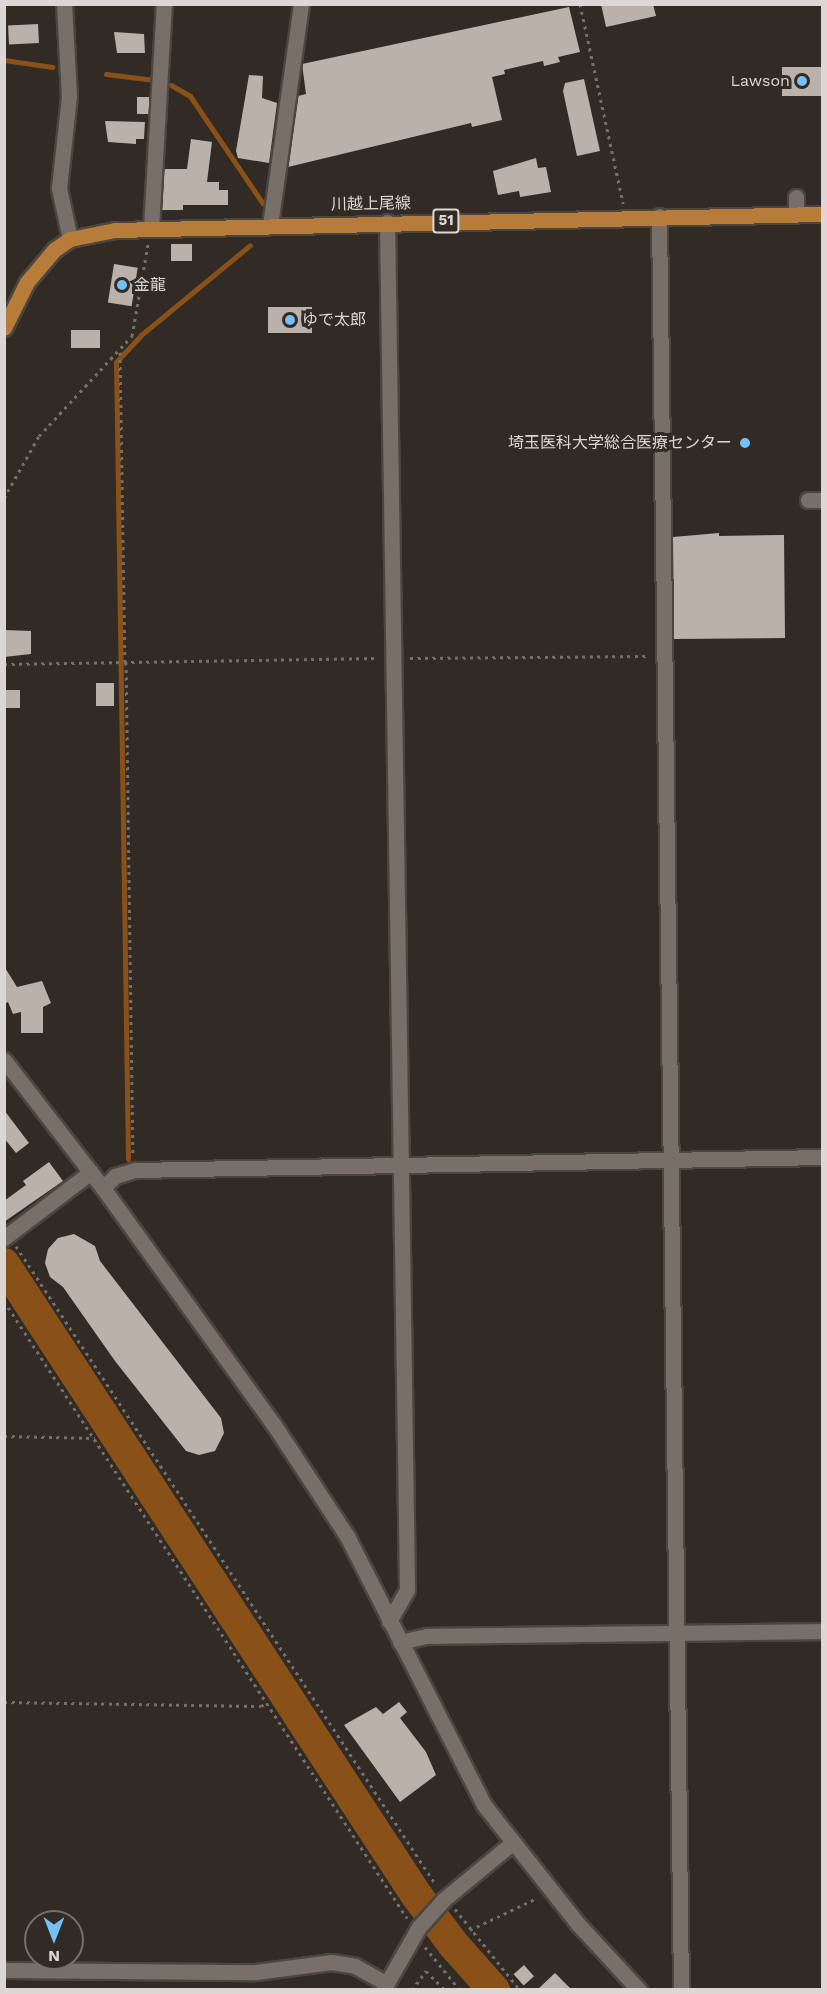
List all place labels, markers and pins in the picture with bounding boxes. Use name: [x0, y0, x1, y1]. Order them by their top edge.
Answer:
place label: Lawson: [730, 71, 790, 91]
marker: Lawson: [795, 74, 809, 88]
place label: 金龍: [134, 275, 166, 295]
marker: 金龍: [115, 278, 129, 292]
place label: ゆで太郎: [302, 310, 366, 330]
marker: ゆで太郎: [283, 313, 297, 327]
place label: 埼玉医科大学総合医療センター: [508, 433, 732, 453]
marker: 埼玉医科大学総合医療センター: [736, 434, 754, 452]

